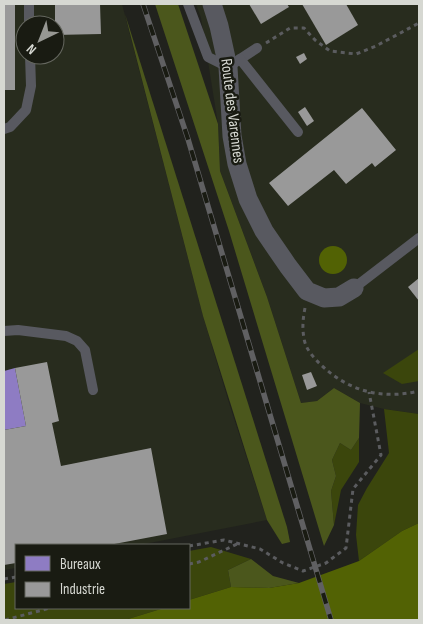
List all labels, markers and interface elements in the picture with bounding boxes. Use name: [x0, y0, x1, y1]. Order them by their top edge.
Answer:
north arrow: [15, 15, 65, 65]
text: N: [23, 40, 40, 58]
street label: Route des Varennes: [216, 58, 248, 165]
legend: [15, 544, 190, 609]
text: Bureaux: [60, 555, 101, 574]
text: Industrie: [60, 580, 105, 599]

